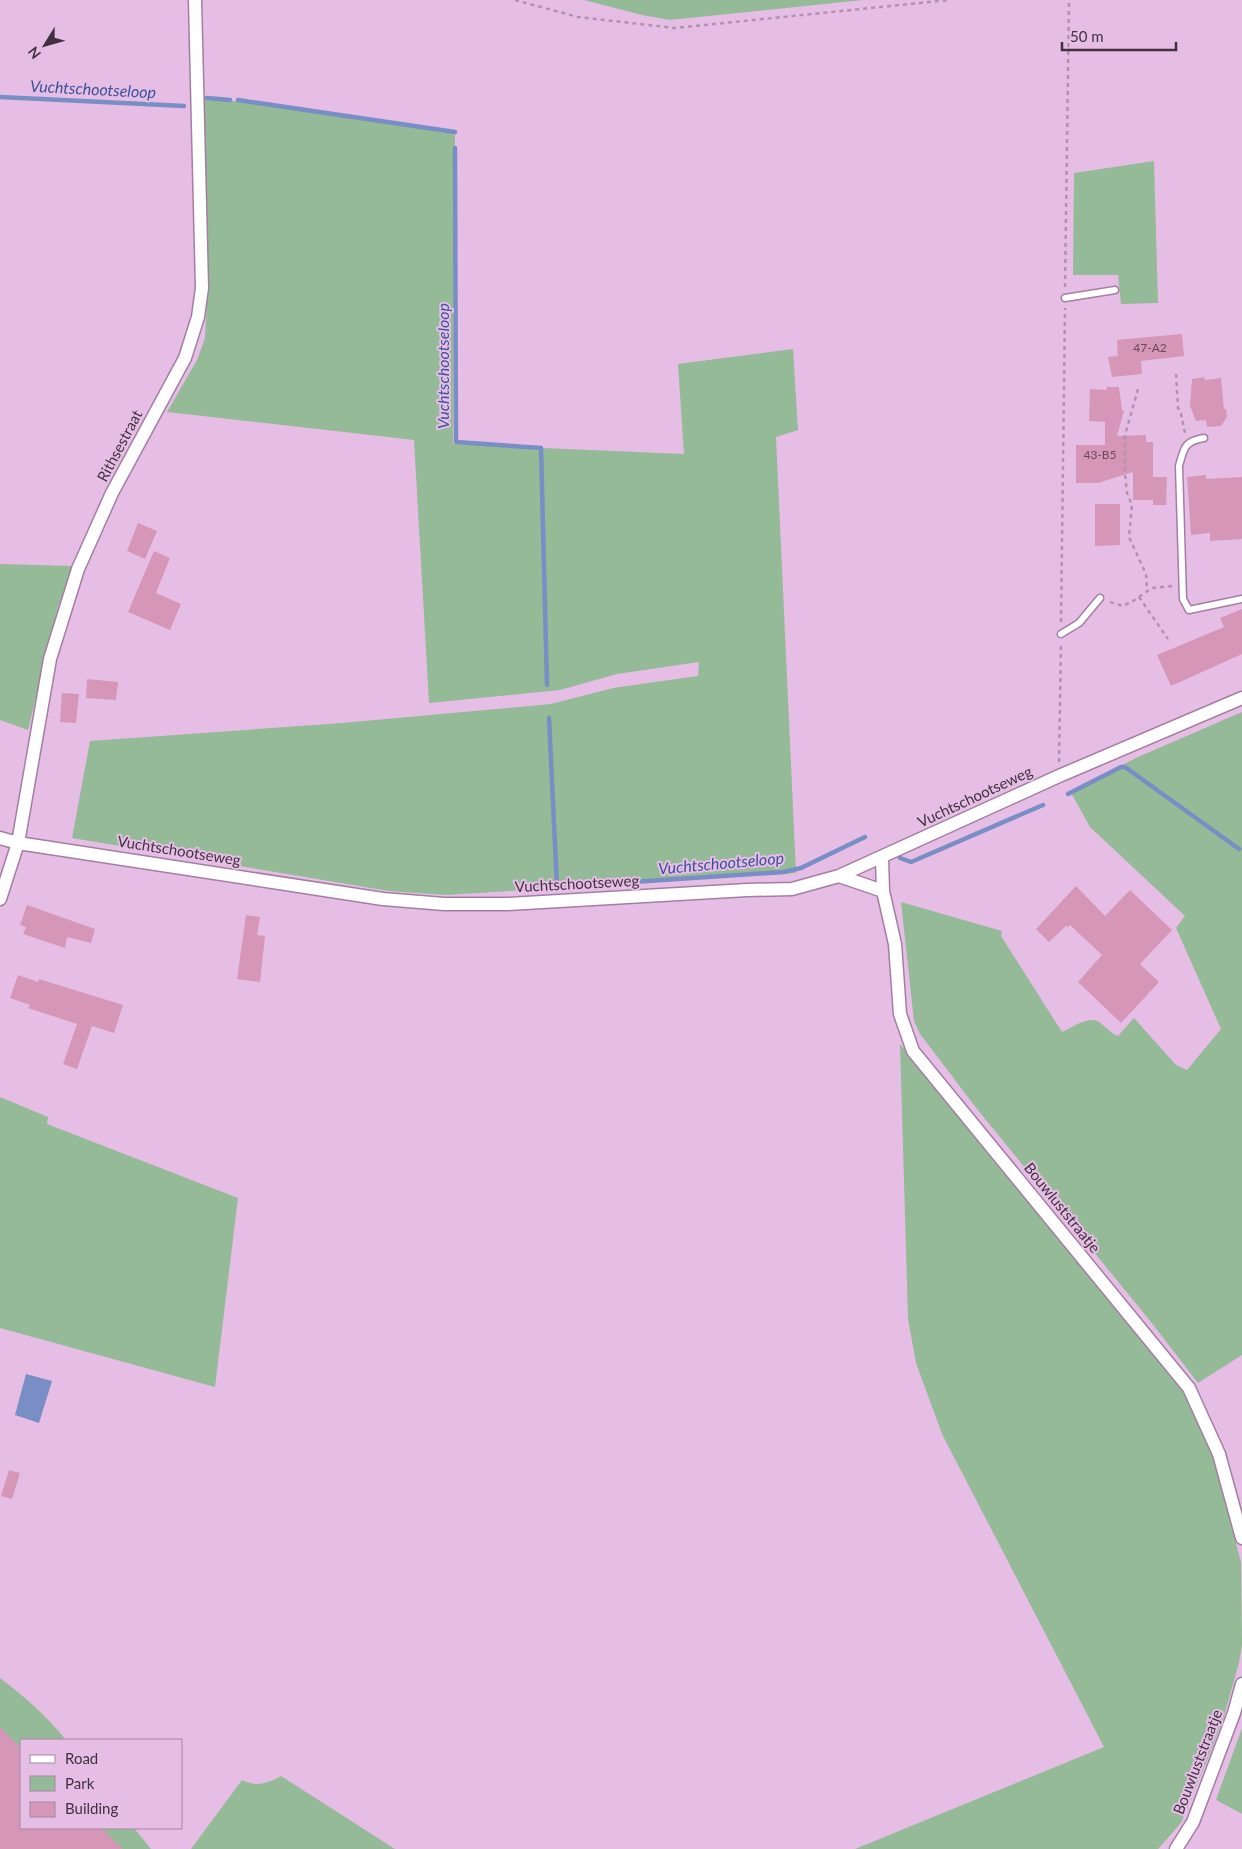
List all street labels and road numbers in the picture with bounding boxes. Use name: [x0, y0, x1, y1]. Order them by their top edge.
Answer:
street label: Rithsestraat: [93, 406, 146, 484]
street label: Vuchtschootseweg: [914, 762, 1035, 831]
street label: Vuchtschootseweg: [116, 831, 242, 869]
street label: Vuchtschootseweg: [514, 871, 640, 895]
street label: Bouwluststraatje: [1021, 1159, 1105, 1256]
street label: Bouwluststraatje: [1169, 1707, 1225, 1817]

